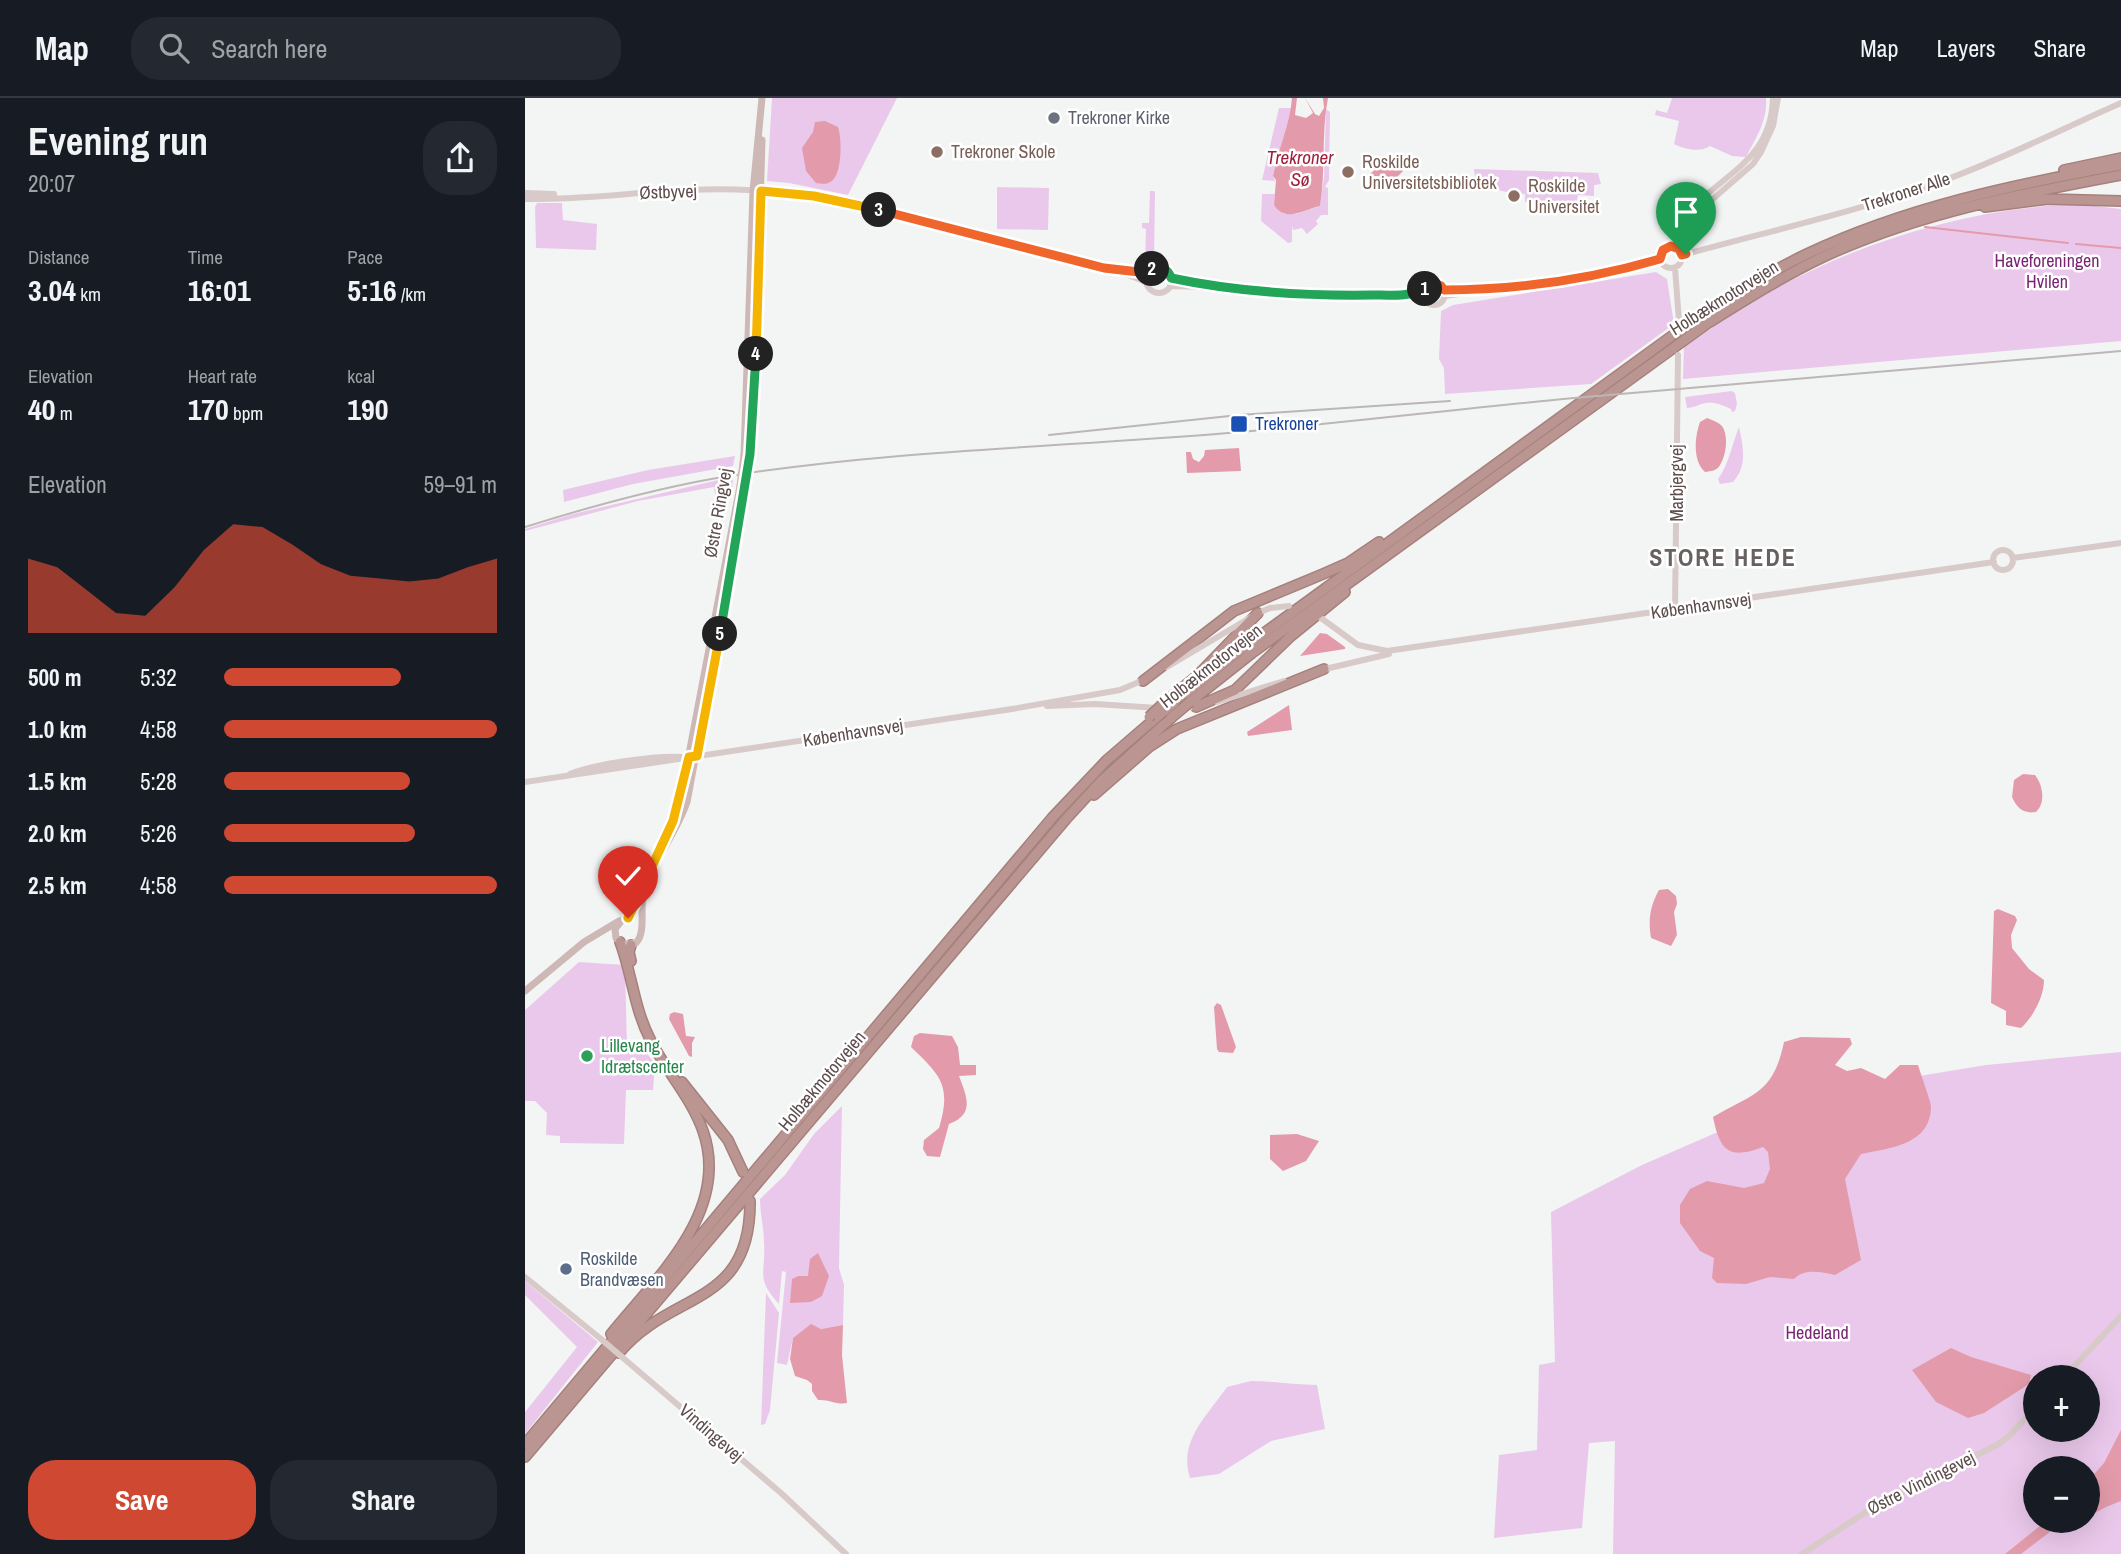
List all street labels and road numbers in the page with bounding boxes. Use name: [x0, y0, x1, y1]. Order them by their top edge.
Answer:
street label: Trekroner Alle: [1859, 166, 1953, 218]
street label: Østbyvej: [639, 178, 697, 205]
street label: Holbækmotorvejen: [1665, 254, 1783, 341]
street label: Marbjergvej: [1664, 444, 1689, 522]
street label: Østre Ringvej: [697, 466, 738, 560]
street label: Københavnsvej: [1649, 586, 1753, 625]
street label: Holbækmotorvejen: [1154, 618, 1267, 714]
street label: Københavnsvej: [801, 712, 905, 753]
street label: Holbækmotorvejen: [772, 1025, 871, 1136]
street label: Vindingevej: [674, 1398, 749, 1468]
street label: Østre Vindingevej: [1863, 1445, 1979, 1520]

